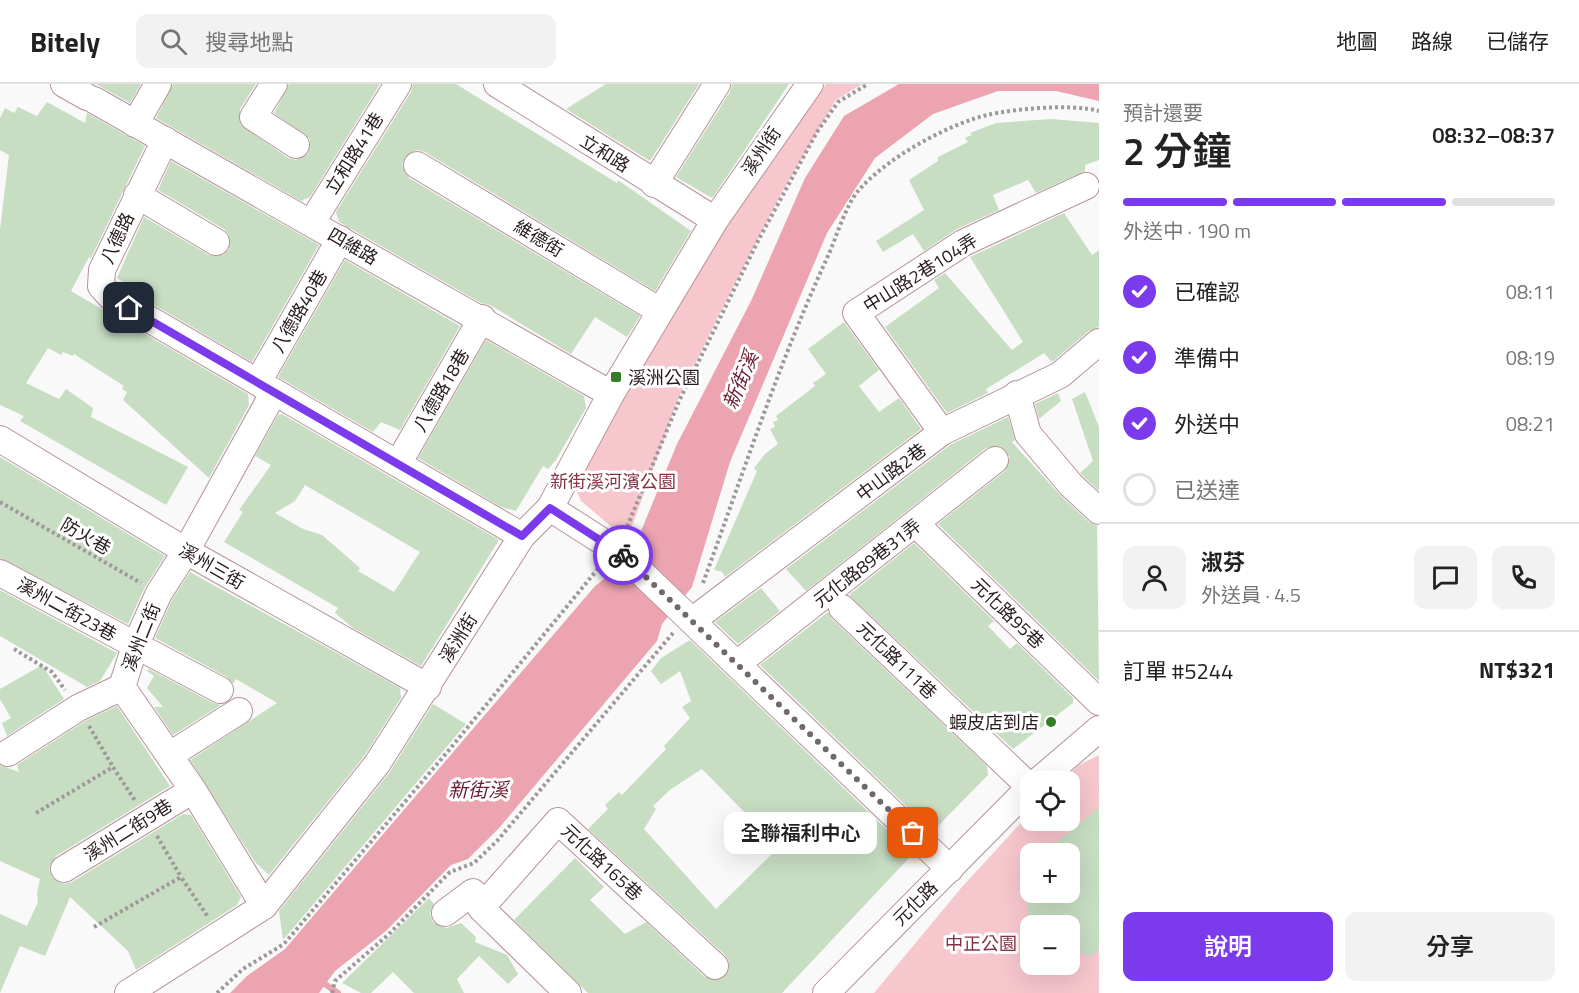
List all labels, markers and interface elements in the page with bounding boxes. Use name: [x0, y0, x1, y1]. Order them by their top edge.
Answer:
search box: [136, 14, 556, 68]
text: Bitely: [30, 20, 100, 63]
icon: search: [157, 25, 190, 58]
text: 搜尋地點: [205, 25, 293, 59]
text: 地圖: [1336, 25, 1378, 57]
text: 路線: [1411, 25, 1453, 57]
text: 已儲存: [1486, 25, 1549, 57]
text: 預計還要: [1123, 97, 1203, 128]
street label: 立和路41巷: [318, 107, 390, 199]
text: 08:32–08:37: [1432, 118, 1555, 152]
street label: 溪州街: [735, 121, 787, 181]
text: 2 分鐘: [1123, 121, 1231, 180]
street label: 立和路: [575, 127, 635, 179]
street label: 八德路: [93, 208, 141, 268]
street label: 維德街: [509, 213, 569, 263]
text: 外送中 · 190 m: [1123, 215, 1251, 246]
street label: 四維路: [323, 221, 383, 271]
street label: 中山路2巷104弄: [858, 227, 982, 319]
street label: 八德路40巷: [264, 264, 334, 358]
icon: check: [1123, 275, 1156, 308]
text: 已確認: [1174, 275, 1240, 309]
text: 08:11: [1506, 276, 1555, 307]
pin: [103, 282, 154, 333]
icon: home: [112, 291, 145, 324]
icon: check: [1123, 341, 1156, 374]
text: 準備中: [1174, 341, 1240, 375]
text: 08:19: [1506, 342, 1555, 373]
street label: 八德路18巷: [406, 343, 476, 437]
water label: 新街溪: [714, 344, 767, 414]
place label: 溪洲公園: [628, 364, 700, 391]
marker: 溪洲公園: [609, 370, 623, 384]
icon: check: [1123, 407, 1156, 440]
text: 外送中: [1174, 407, 1240, 441]
text: 08:21: [1506, 408, 1555, 439]
street label: 中山路2巷: [850, 437, 932, 507]
park label: 新街溪河濱公園: [550, 468, 676, 495]
text: 已送達: [1174, 473, 1240, 507]
street label: 防火巷: [56, 511, 116, 561]
street label: 元化路89巷31弄: [807, 512, 927, 614]
courier: [593, 525, 653, 585]
street label: 溪州三街: [174, 536, 250, 596]
icon: bike: [607, 539, 640, 572]
text: 淑芬: [1201, 545, 1245, 579]
button: person: [1123, 546, 1186, 609]
button: chat: [1414, 546, 1477, 609]
button: phone: [1492, 546, 1555, 609]
street label: 溪州二街23巷: [12, 570, 122, 648]
street label: 元化路95巷: [965, 571, 1051, 655]
text: 外送員 · 4.5: [1201, 579, 1301, 610]
street label: 溪州二街: [115, 599, 167, 675]
street label: 溪洲街: [432, 608, 484, 668]
street label: 元化路111巷: [851, 615, 943, 705]
text: NT$321: [1479, 653, 1555, 687]
text: 訂單 #5244: [1123, 654, 1233, 688]
place label: 蝦皮店到店: [949, 709, 1039, 736]
marker: 蝦皮店到店: [1044, 715, 1058, 729]
map controls: [1020, 771, 1080, 975]
button: locate: [1020, 771, 1080, 831]
water label: 新街溪: [448, 774, 511, 805]
street label: 溪州二街9巷: [78, 792, 178, 868]
pin: [887, 807, 938, 858]
callout: 全聯福利中心: [724, 812, 877, 854]
icon: bag: [896, 816, 929, 849]
street label: 元化路165巷: [555, 817, 649, 907]
text: 全聯福利中心: [741, 817, 861, 848]
button: +: [1020, 843, 1080, 903]
street label: 元化路: [886, 874, 944, 932]
button: 說明: [1123, 912, 1333, 981]
button: 分享: [1345, 912, 1555, 981]
button: −: [1020, 915, 1080, 975]
park label: 中正公園: [945, 930, 1017, 957]

